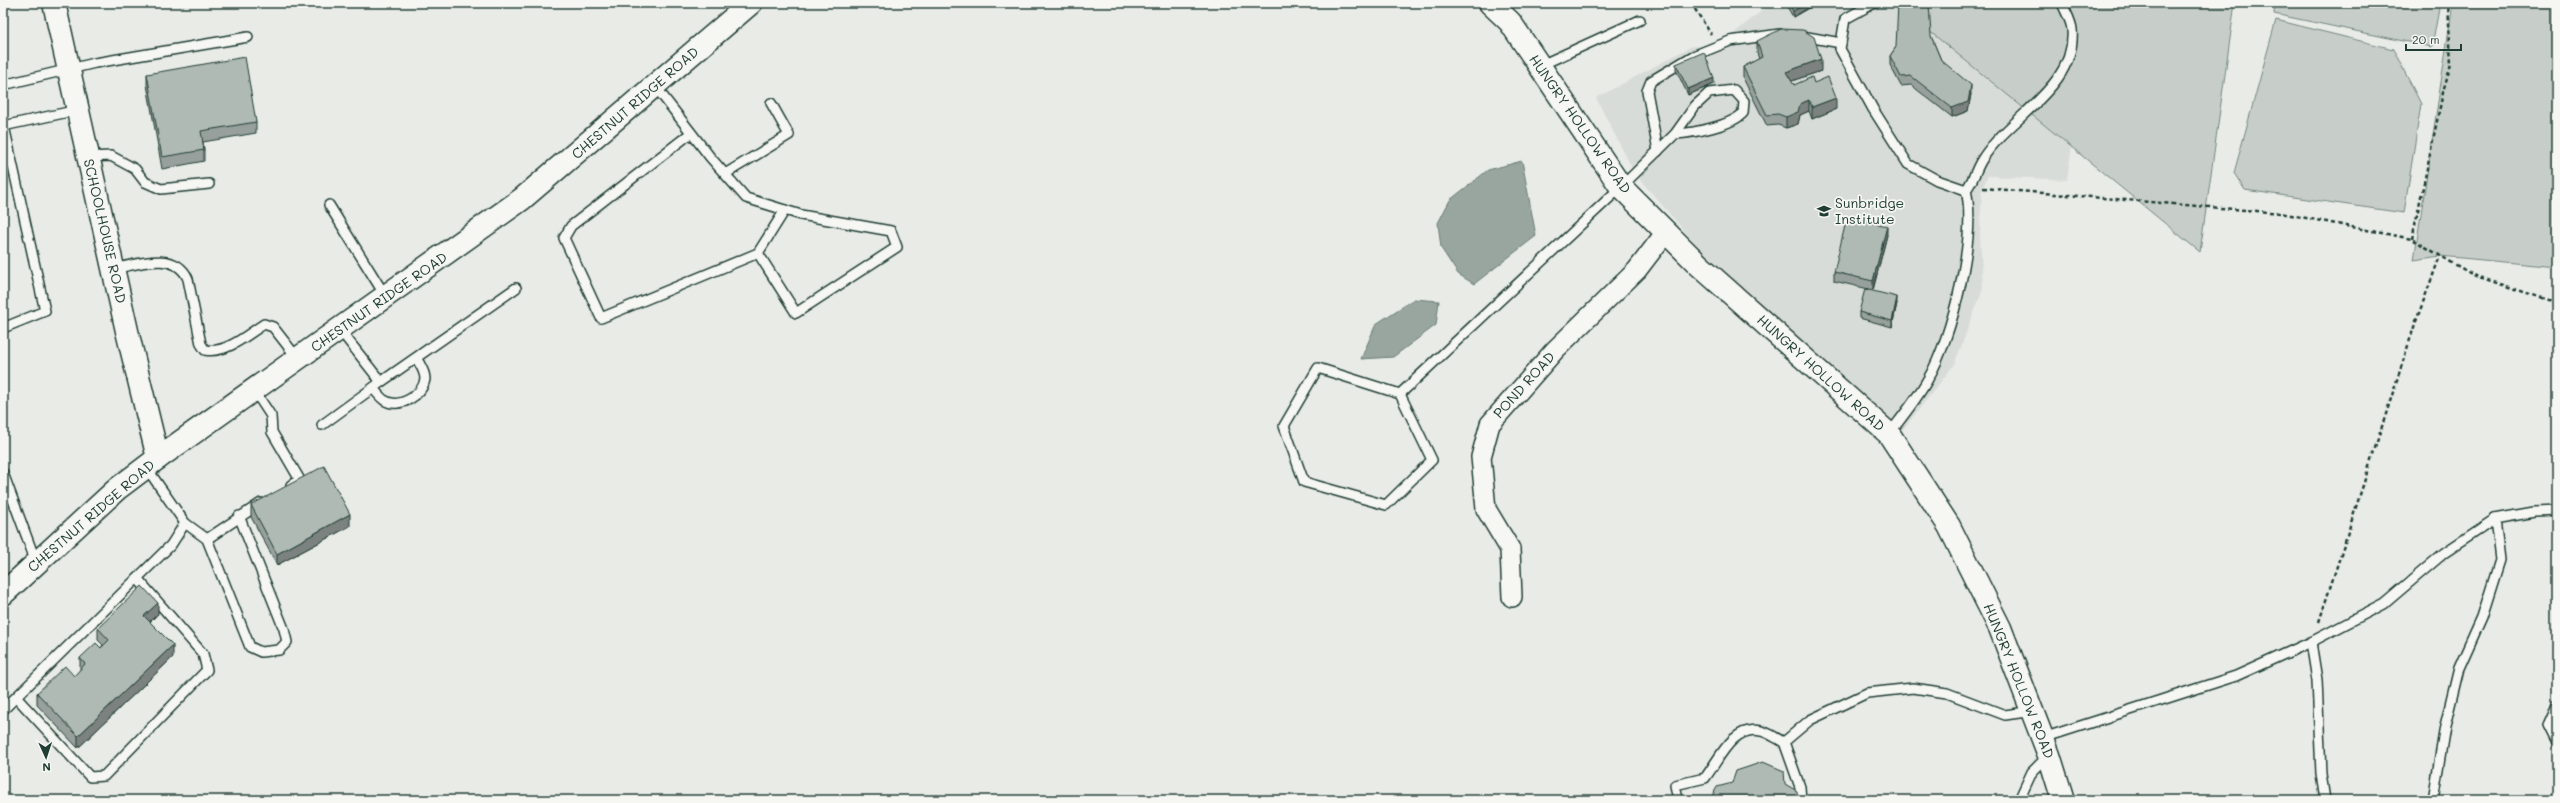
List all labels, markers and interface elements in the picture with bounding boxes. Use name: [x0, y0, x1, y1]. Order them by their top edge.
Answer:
scale bar: [2406, 26, 2461, 52]
text: 20 m: [2412, 31, 2440, 47]
street label: CHESTNUT RIDGE ROAD: [567, 42, 702, 163]
street label: HUNGRY HOLLOW ROAD: [1525, 50, 1636, 197]
street label: SCHOOLHOUSE ROAD: [80, 157, 131, 305]
place label: Sunbridge Institute: [1835, 193, 1904, 228]
school or university icon: Sunbridge Institute: [1816, 203, 1832, 219]
street label: CHESTNUT RIDGE ROAD: [307, 247, 451, 356]
street label: HUNGRY HOLLOW ROAD: [1753, 310, 1889, 435]
street label: POND ROAD: [1489, 347, 1559, 422]
street label: CHESTNUT RIDGE ROAD: [23, 455, 158, 576]
street label: HUNGRY HOLLOW ROAD: [1980, 600, 2059, 761]
north arrow: [26, 737, 66, 777]
text: N: [42, 760, 51, 775]

